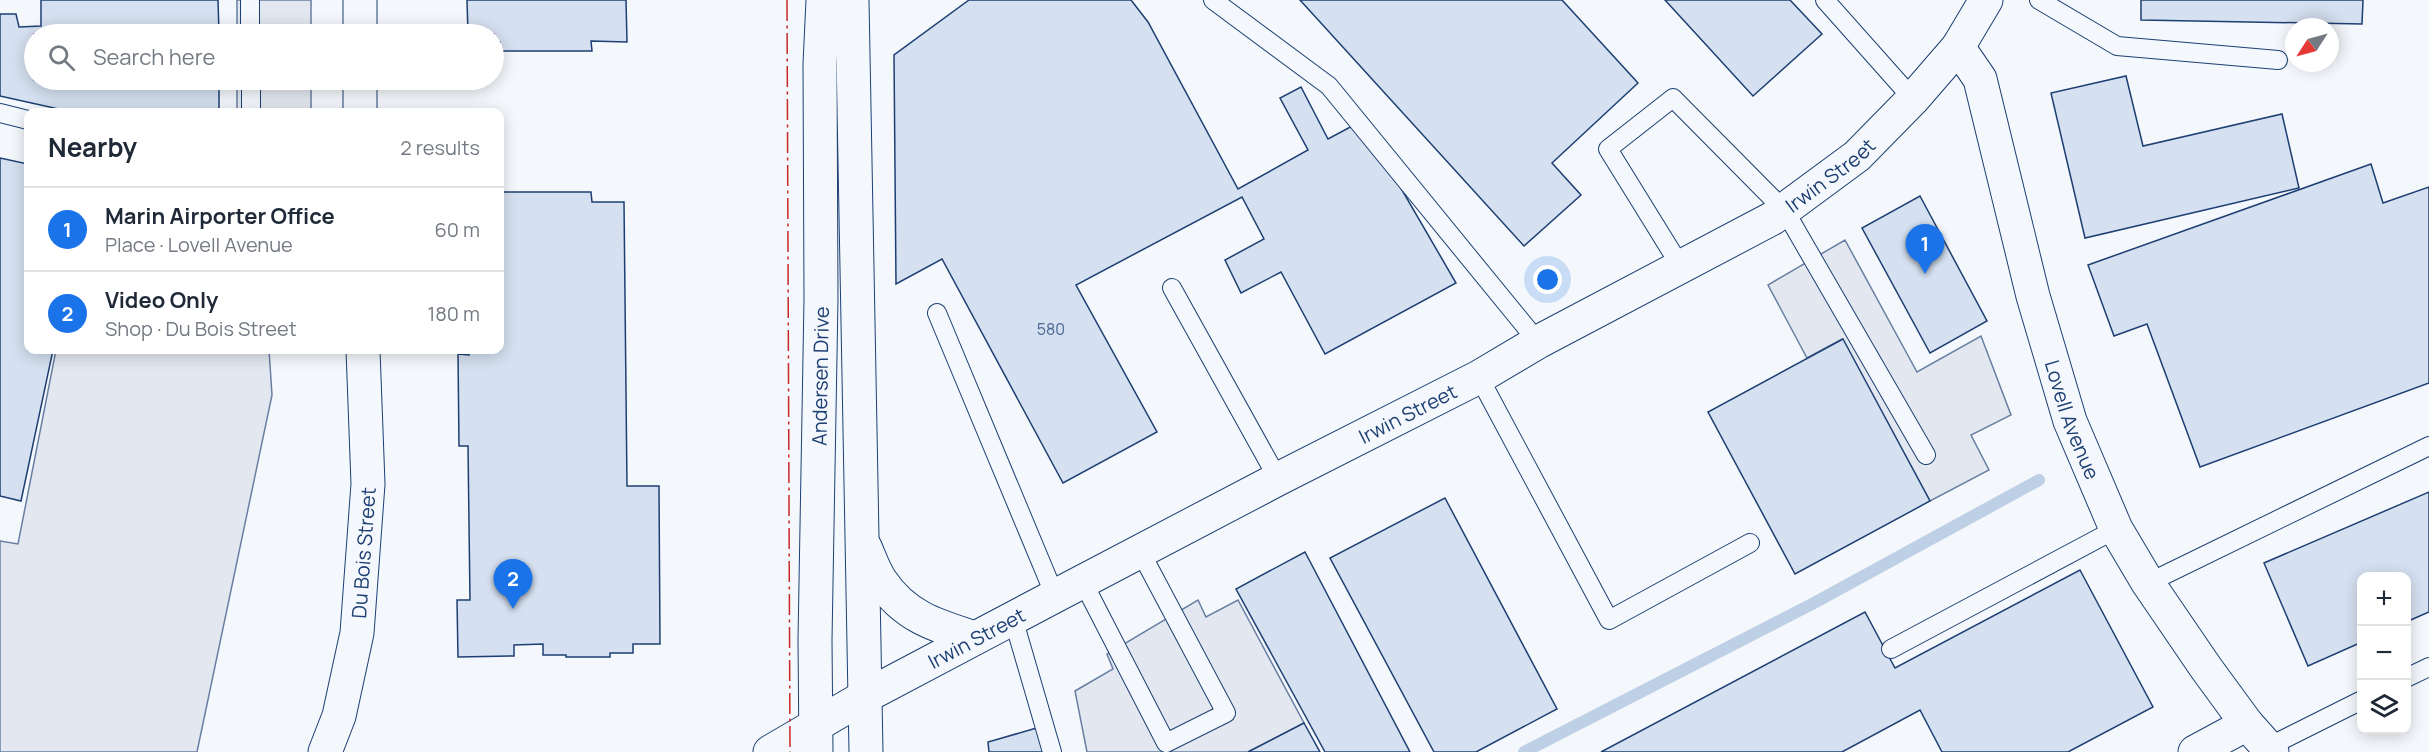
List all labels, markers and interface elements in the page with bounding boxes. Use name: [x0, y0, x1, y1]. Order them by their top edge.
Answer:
north arrow: [2285, 18, 2339, 72]
search box: [24, 24, 504, 90]
icon: search: [45, 41, 78, 74]
text: Search here: [93, 42, 215, 72]
text: Nearby: [48, 129, 137, 165]
street label: Irwin Street: [1780, 132, 1881, 218]
text: 2 results: [400, 134, 480, 161]
text: Marin Airporter Office: [105, 201, 335, 231]
text: 1: [63, 216, 72, 243]
text: 60 m: [434, 216, 480, 243]
pin: 1: [1906, 224, 1944, 274]
text: Place · Lovell Avenue: [105, 231, 293, 258]
your location: [1533, 265, 1562, 294]
text: Video Only: [105, 285, 218, 315]
text: 2: [62, 300, 73, 327]
text: 180 m: [427, 300, 480, 327]
street label: Andersen Drive: [805, 306, 834, 446]
text: Shop · Du Bois Street: [105, 315, 297, 342]
house number: 580: [1037, 318, 1065, 340]
street label: Lovell Avenue: [2039, 357, 2107, 483]
street label: Irwin Street: [1354, 377, 1461, 449]
street label: Du Bois Street: [345, 486, 381, 619]
pin: 2: [494, 560, 532, 609]
map controls: [2357, 572, 2411, 734]
button: +: [2357, 572, 2411, 626]
street label: Irwin Street: [923, 601, 1030, 674]
button: −: [2357, 626, 2411, 680]
button: layers: [2357, 680, 2411, 734]

